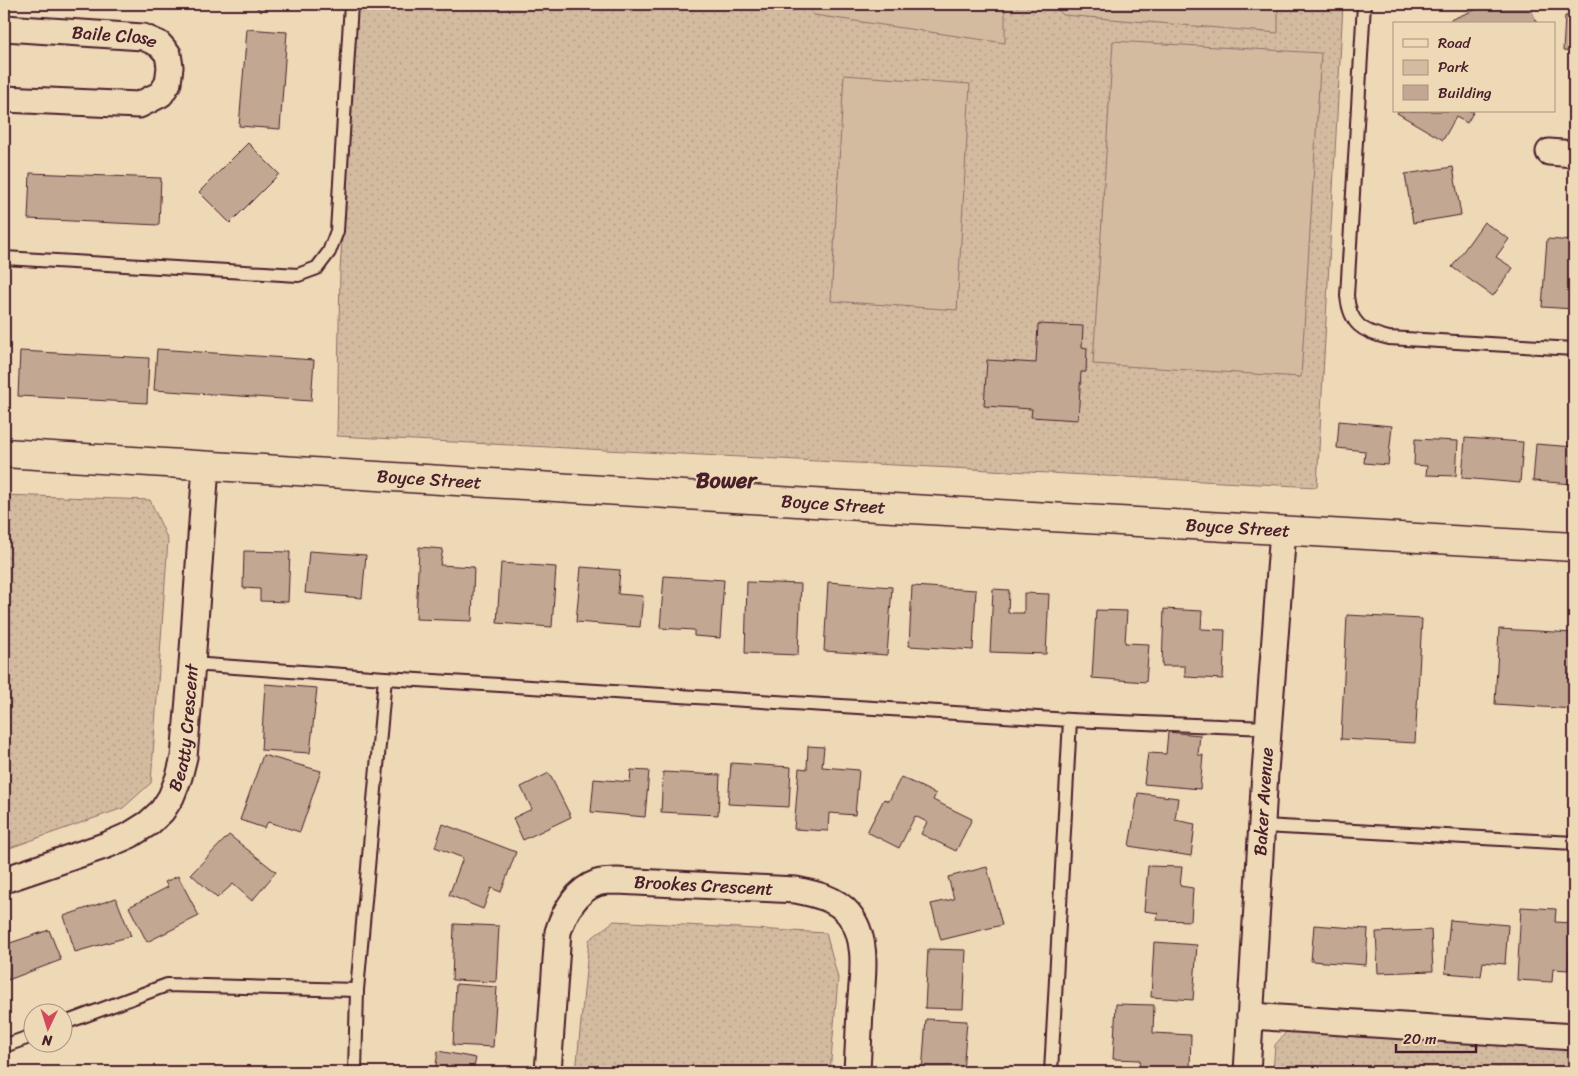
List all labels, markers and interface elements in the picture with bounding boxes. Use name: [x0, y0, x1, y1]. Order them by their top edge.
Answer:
street label: Baile Close: [71, 16, 163, 58]
legend: [1393, 22, 1556, 112]
text: Road: [1438, 30, 1471, 56]
text: Park: [1438, 54, 1469, 80]
text: Building: [1438, 80, 1492, 106]
street label: Boyce Street: [376, 460, 482, 498]
district label: Bower: [696, 461, 758, 500]
street label: Boyce Street: [780, 485, 887, 523]
street label: Boyce Street: [1185, 509, 1291, 547]
street label: Beatty Crescent: [159, 662, 208, 796]
street label: Baker Avenue: [1244, 746, 1283, 857]
street label: Brookes Crescent: [633, 866, 774, 905]
north arrow: [22, 1004, 72, 1054]
scale bar: [1396, 1021, 1476, 1053]
text: 20 m: [1403, 1026, 1437, 1052]
text: N: [41, 1028, 54, 1053]

